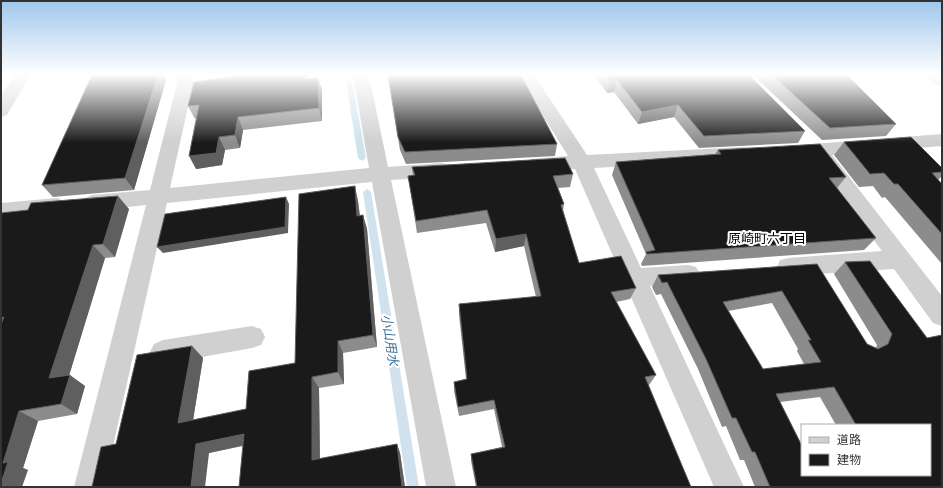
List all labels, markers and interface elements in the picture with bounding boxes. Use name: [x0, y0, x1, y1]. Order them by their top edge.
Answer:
district label: 原崎町六丁目: [728, 231, 806, 246]
water label: 小山用水: [379, 313, 402, 369]
legend: [801, 424, 931, 476]
text: 道路: [837, 433, 861, 447]
text: 建物: [837, 453, 861, 467]

